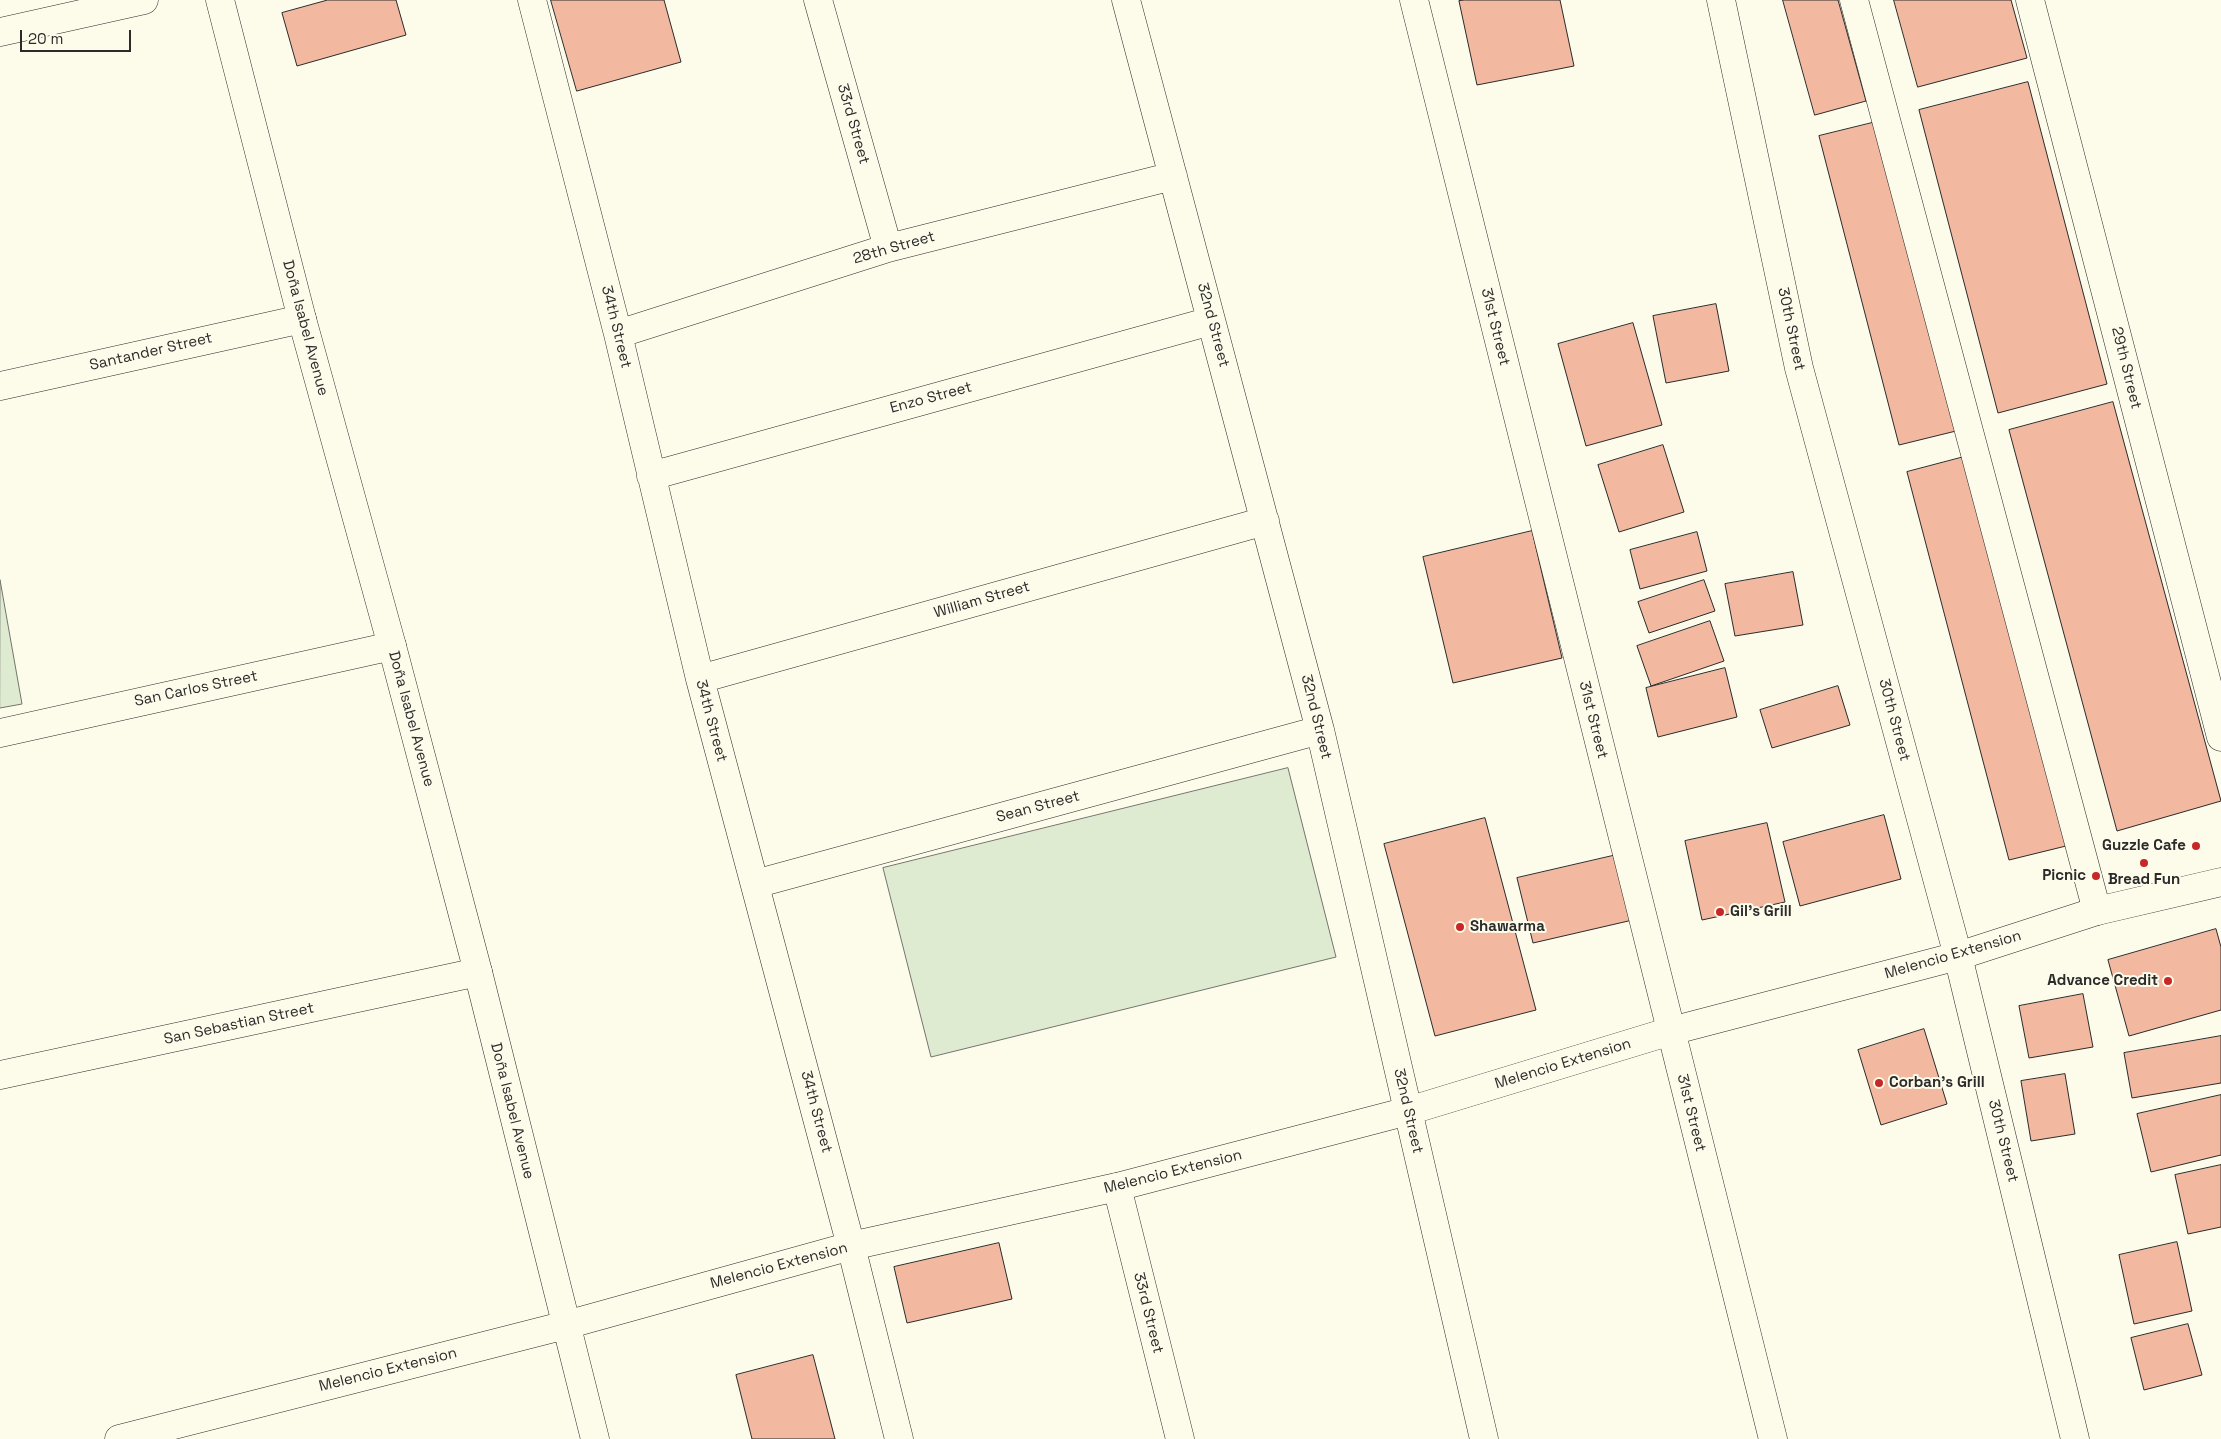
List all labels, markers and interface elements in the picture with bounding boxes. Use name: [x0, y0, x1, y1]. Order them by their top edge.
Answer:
scale bar: [22, 20, 134, 52]
text: 20 m: [28, 29, 63, 48]
street label: 33rd Street: [833, 82, 873, 166]
street label: 28th Street: [851, 228, 937, 268]
street label: Doña Isabel Avenue: [278, 258, 332, 398]
street label: 32nd Street: [1193, 281, 1233, 369]
street label: 34th Street: [597, 284, 635, 370]
street label: 31st Street: [1477, 286, 1513, 368]
street label: 30th Street: [1773, 286, 1809, 372]
street label: 29th Street: [2107, 325, 2145, 411]
street label: Santander Street: [88, 329, 214, 375]
street label: Enzo Street: [888, 378, 974, 418]
street label: William Street: [932, 578, 1032, 622]
street label: Doña Isabel Avenue: [384, 649, 438, 789]
street label: San Carlos Street: [133, 667, 259, 711]
street label: 32nd Street: [1297, 673, 1335, 761]
street label: 30th Street: [1874, 677, 1914, 763]
street label: 34th Street: [691, 678, 731, 764]
street label: 31st Street: [1575, 679, 1611, 761]
street label: Sean Street: [994, 787, 1082, 827]
place label: Guzzle Cafe: [2102, 837, 2186, 855]
marker: Guzzle Cafe: [2190, 840, 2202, 852]
marker: Bread Fun: [2138, 857, 2150, 869]
place label: Picnic: [2042, 867, 2086, 885]
marker: Picnic: [2090, 870, 2102, 882]
place label: Bread Fun: [2108, 871, 2180, 889]
place label: Gil's Grill: [1730, 903, 1792, 921]
marker: Gil's Grill: [1714, 906, 1726, 918]
place label: Shawarma: [1470, 918, 1545, 936]
marker: Shawarma: [1454, 921, 1466, 933]
street label: Melencio Extension: [1883, 927, 2023, 983]
place label: Advance Credit: [2047, 972, 2158, 990]
marker: Advance Credit: [2162, 975, 2174, 987]
street label: San Sebastian Street: [162, 999, 316, 1049]
street label: Melencio Extension: [1493, 1035, 1633, 1093]
street label: Doña Isabel Avenue: [486, 1041, 538, 1181]
street label: 32nd Street: [1389, 1067, 1427, 1155]
street label: 34th Street: [796, 1069, 836, 1155]
street label: 31st Street: [1673, 1072, 1709, 1154]
place label: Corban's Grill: [1889, 1074, 1985, 1092]
marker: Corban's Grill: [1873, 1077, 1885, 1089]
street label: 30th Street: [1984, 1098, 2022, 1184]
street label: Melencio Extension: [1102, 1146, 1244, 1198]
street label: Melencio Extension: [708, 1239, 850, 1293]
street label: 33rd Street: [1129, 1271, 1167, 1355]
street label: Melencio Extension: [317, 1344, 459, 1396]

